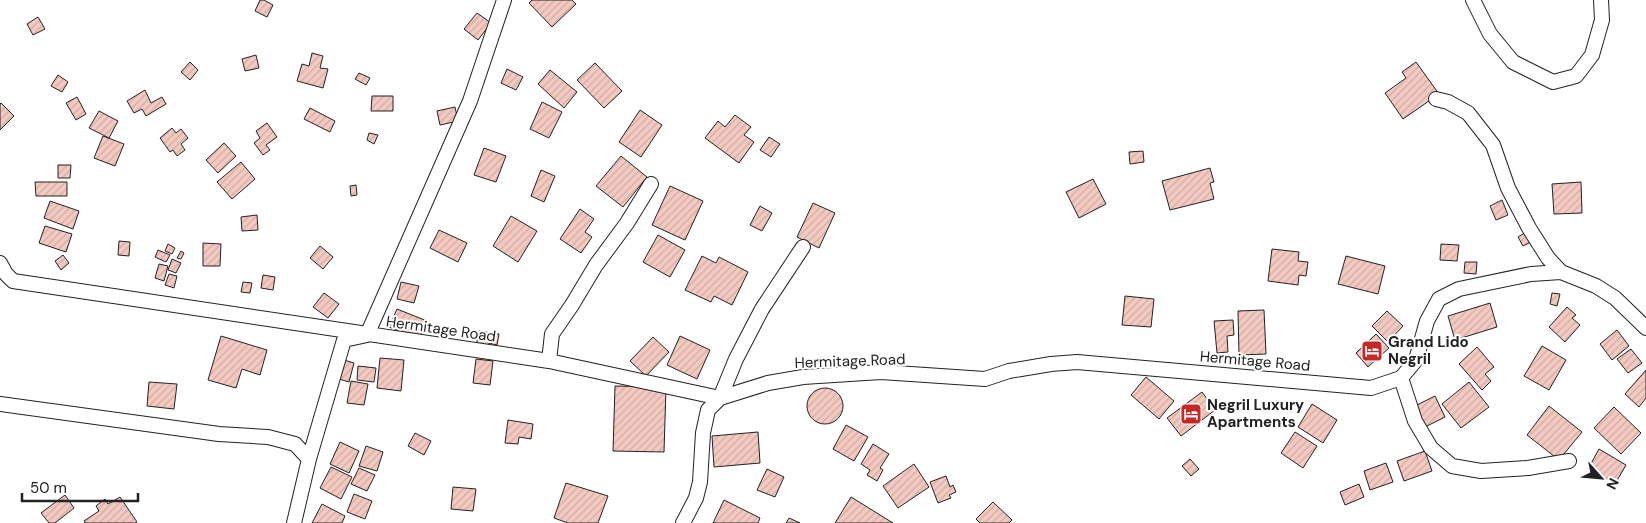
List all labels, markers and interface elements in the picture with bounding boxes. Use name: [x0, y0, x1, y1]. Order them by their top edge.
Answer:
street label: Hermitage Road: [385, 311, 497, 347]
place label: Grand Lido Negril: [1388, 332, 1469, 369]
hotel icon: Grand Lido Negril: [1360, 339, 1384, 363]
street label: Hermitage Road: [1199, 346, 1311, 376]
street label: Hermitage Road: [794, 349, 906, 373]
place label: Negril Luxury Apartments: [1207, 395, 1304, 432]
hotel icon: Negril Luxury Apartments: [1179, 402, 1203, 426]
north arrow: [1576, 453, 1626, 503]
scale bar: [22, 470, 139, 502]
text: N: [1602, 475, 1623, 493]
text: 50 m: [30, 478, 67, 498]

